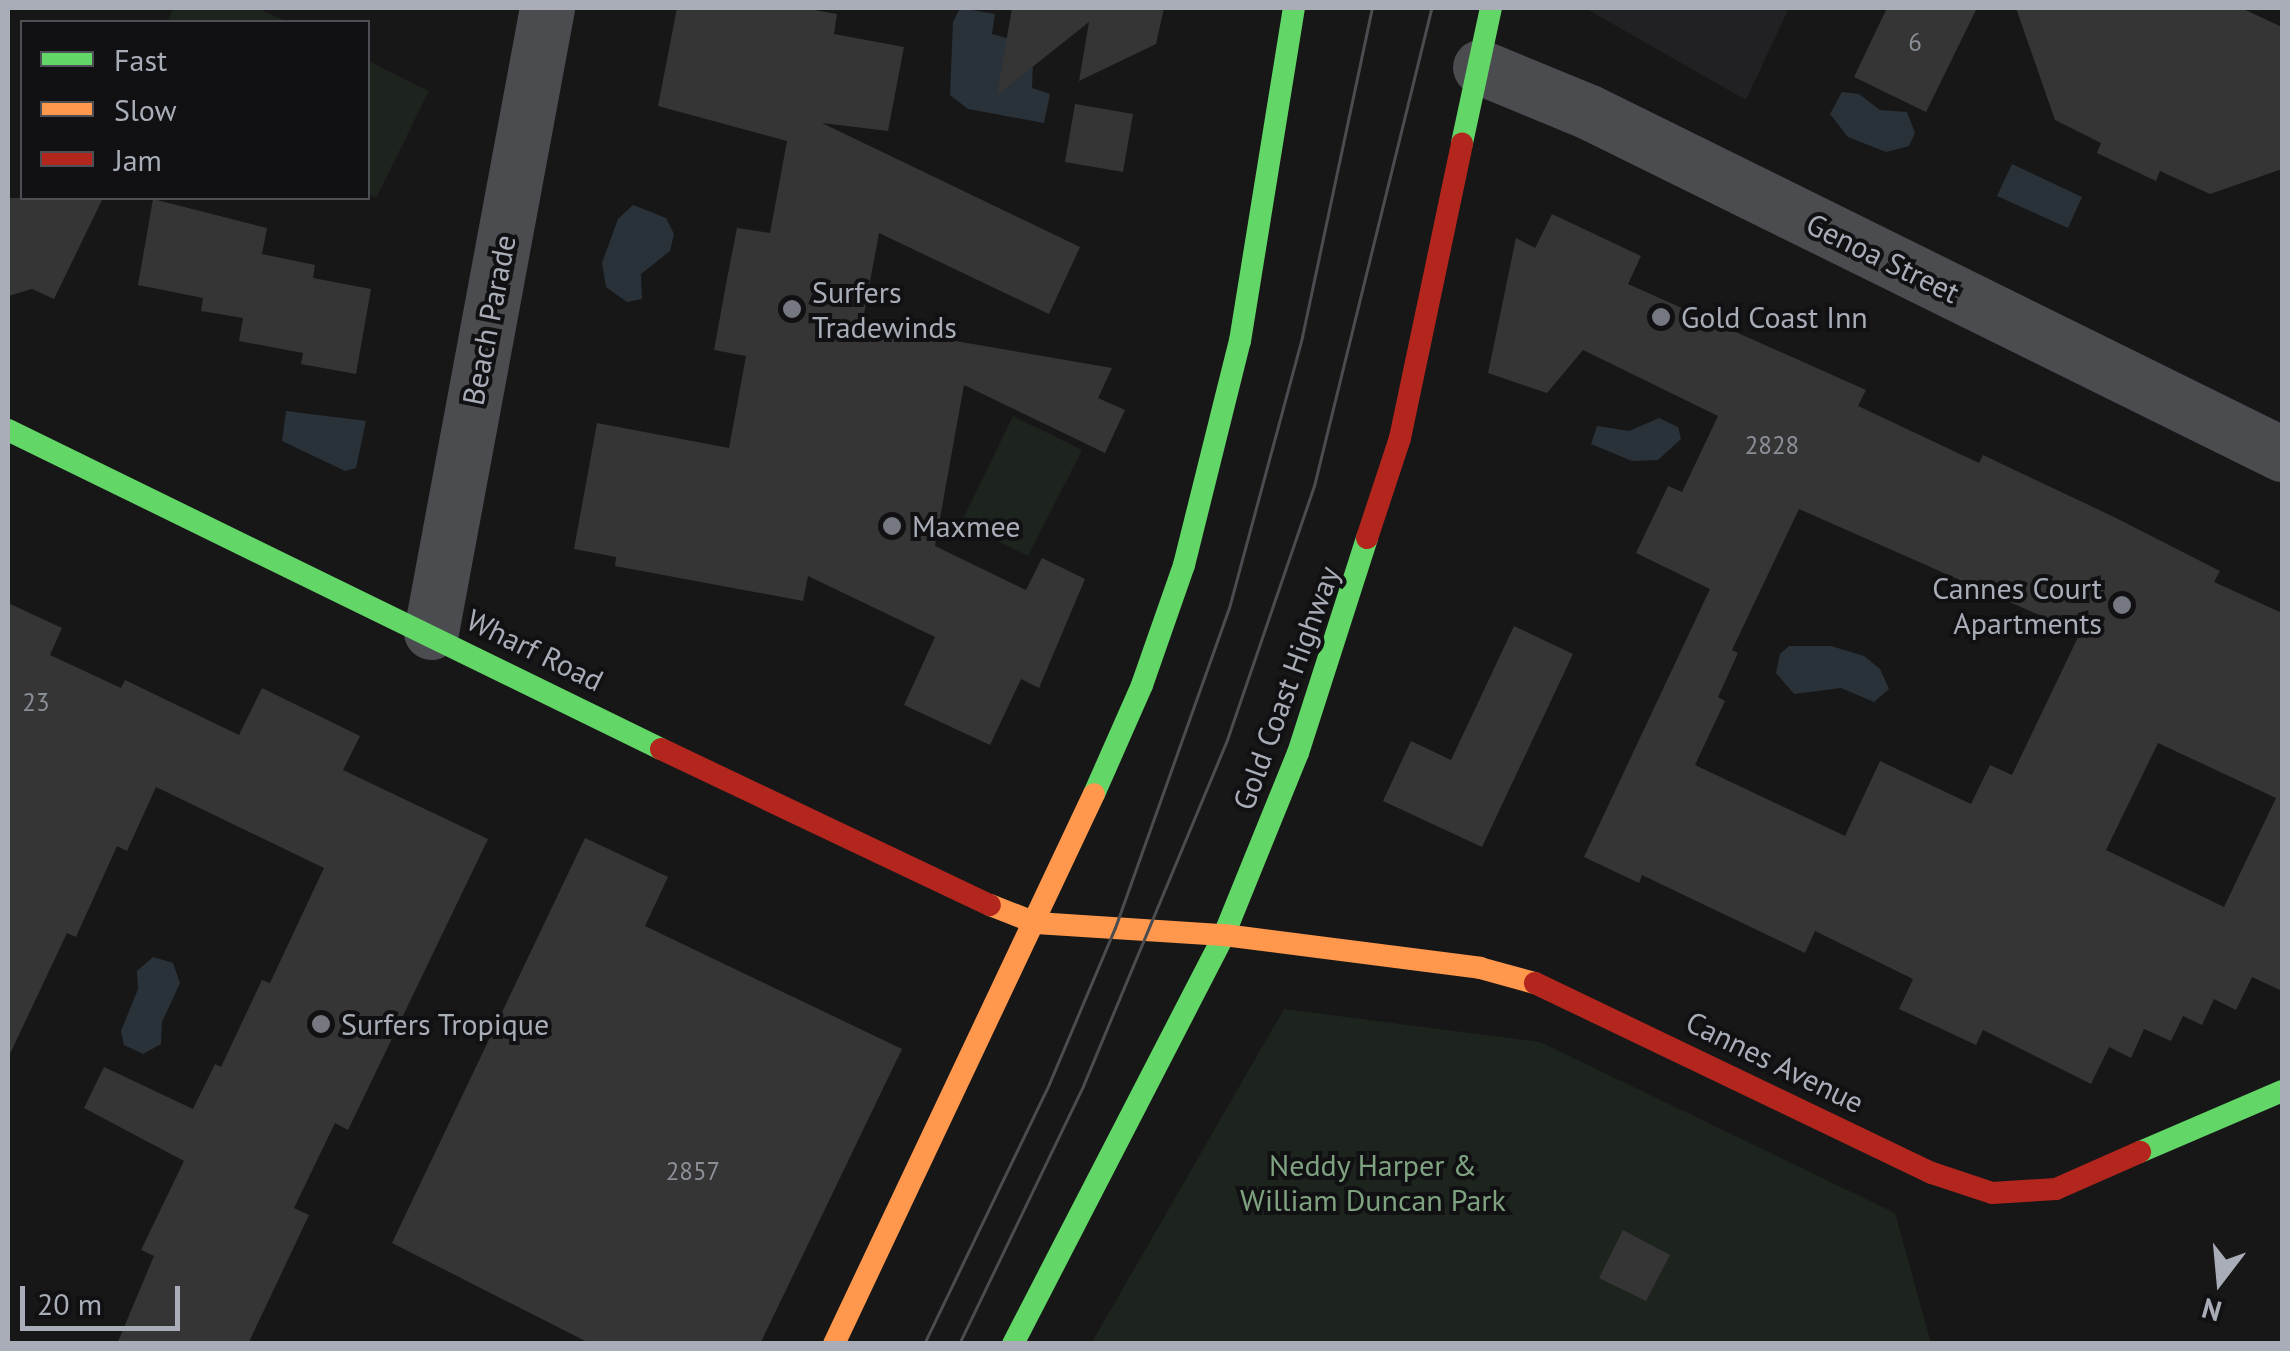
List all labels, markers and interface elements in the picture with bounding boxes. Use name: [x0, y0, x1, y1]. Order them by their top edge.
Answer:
legend: [20, 20, 370, 200]
house number: 6: [1908, 27, 1922, 57]
text: Fast: [114, 40, 167, 79]
text: Slow: [114, 90, 177, 129]
text: Jam: [114, 140, 162, 179]
street label: Genoa Street: [1801, 206, 1965, 310]
street label: Beach Parade: [455, 232, 523, 408]
place label: Surfers Tradewinds: [812, 274, 957, 344]
marker: Surfers Tradewinds: [781, 298, 803, 320]
place label: Gold Coast Inn: [1681, 299, 1868, 335]
marker: Gold Coast Inn: [1650, 306, 1672, 328]
house number: 2828: [1745, 430, 1799, 460]
place label: Maxmee: [912, 508, 1021, 544]
marker: Maxmee: [881, 515, 903, 537]
street label: Gold Coast Highway: [1225, 561, 1347, 815]
place label: Cannes Court Apartments: [1932, 570, 2102, 640]
marker: Cannes Court Apartments: [2111, 594, 2133, 616]
street label: Wharf Road: [461, 602, 609, 698]
house number: 23: [22, 687, 50, 717]
street label: Cannes Avenue: [1680, 1003, 1870, 1121]
place label: Surfers Tropique: [341, 1006, 550, 1042]
marker: Surfers Tropique: [310, 1013, 332, 1035]
park label: Neddy Harper & William Duncan Park: [1240, 1147, 1506, 1218]
house number: 2857: [666, 1156, 720, 1186]
north arrow: [2170, 1231, 2270, 1331]
scale bar: [25, 1266, 185, 1328]
text: 20 m: [37, 1284, 102, 1323]
text: N: [2198, 1290, 2226, 1331]

